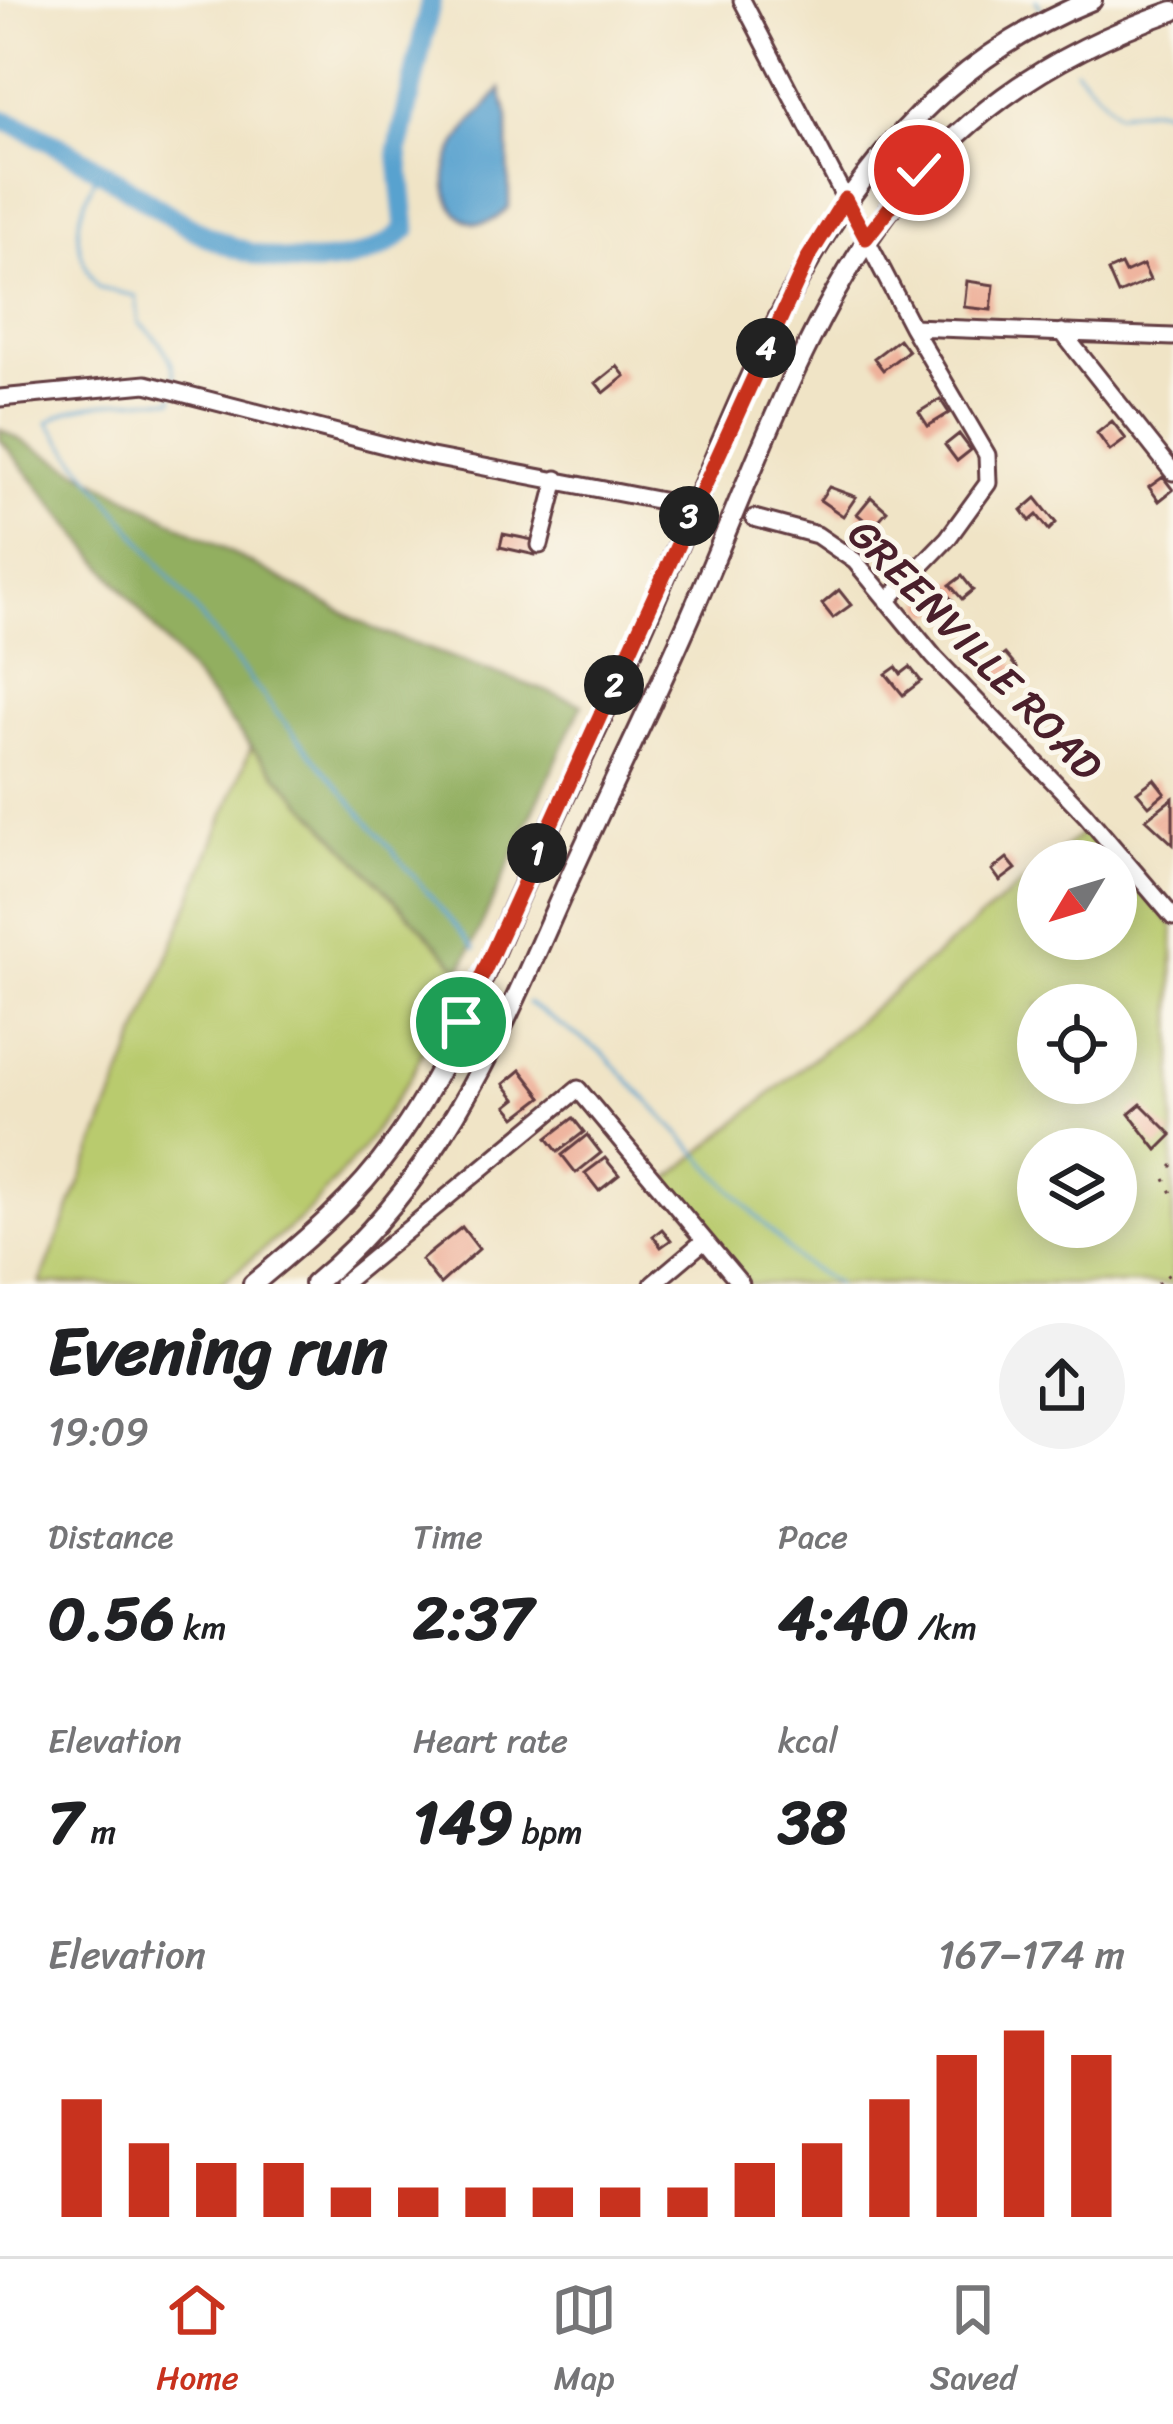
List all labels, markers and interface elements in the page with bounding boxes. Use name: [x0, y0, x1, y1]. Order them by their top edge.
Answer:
pin: [868, 119, 970, 221]
icon: check: [886, 137, 952, 203]
pin: 4: [736, 318, 796, 378]
text: 4: [756, 319, 776, 377]
pin: 3: [659, 486, 719, 546]
text: 3: [680, 487, 698, 545]
street label: GREENVILLE ROAD: [829, 500, 1121, 799]
pin: 2: [584, 655, 644, 715]
text: 2: [604, 656, 624, 714]
pin: 1: [507, 823, 567, 883]
text: 1: [530, 824, 544, 882]
north arrow: [1017, 840, 1137, 960]
map controls: [1017, 840, 1137, 1248]
pin: [410, 971, 512, 1073]
button: locate: [1017, 984, 1137, 1104]
icon: arrive: [428, 989, 494, 1055]
button: layers: [1017, 1128, 1137, 1248]
text: Evening run: [48, 1293, 388, 1410]
button: share: [999, 1323, 1125, 1449]
text: 19:09: [48, 1397, 149, 1466]
text: Distance: [48, 1508, 173, 1566]
text: Time: [413, 1508, 483, 1566]
text: Pace: [778, 1508, 848, 1566]
text: 0.56: [48, 1566, 175, 1672]
text: 2:37: [413, 1566, 533, 1672]
text: 4:40: [778, 1566, 909, 1672]
text: km: [175, 1599, 226, 1657]
text: /km: [909, 1599, 977, 1657]
text: Elevation: [48, 1712, 182, 1770]
text: Heart rate: [413, 1712, 568, 1770]
text: kcal: [778, 1712, 838, 1770]
text: 7: [48, 1770, 82, 1876]
text: 149: [413, 1770, 513, 1876]
text: 38: [778, 1770, 847, 1876]
text: m: [82, 1803, 116, 1861]
text: bpm: [513, 1803, 583, 1861]
text: Elevation: [48, 1920, 206, 1989]
text: 167–174 m: [938, 1920, 1125, 1989]
tab: Home: [156, 2277, 239, 2407]
tab: Map: [551, 2277, 617, 2407]
tab: Saved: [930, 2277, 1017, 2407]

